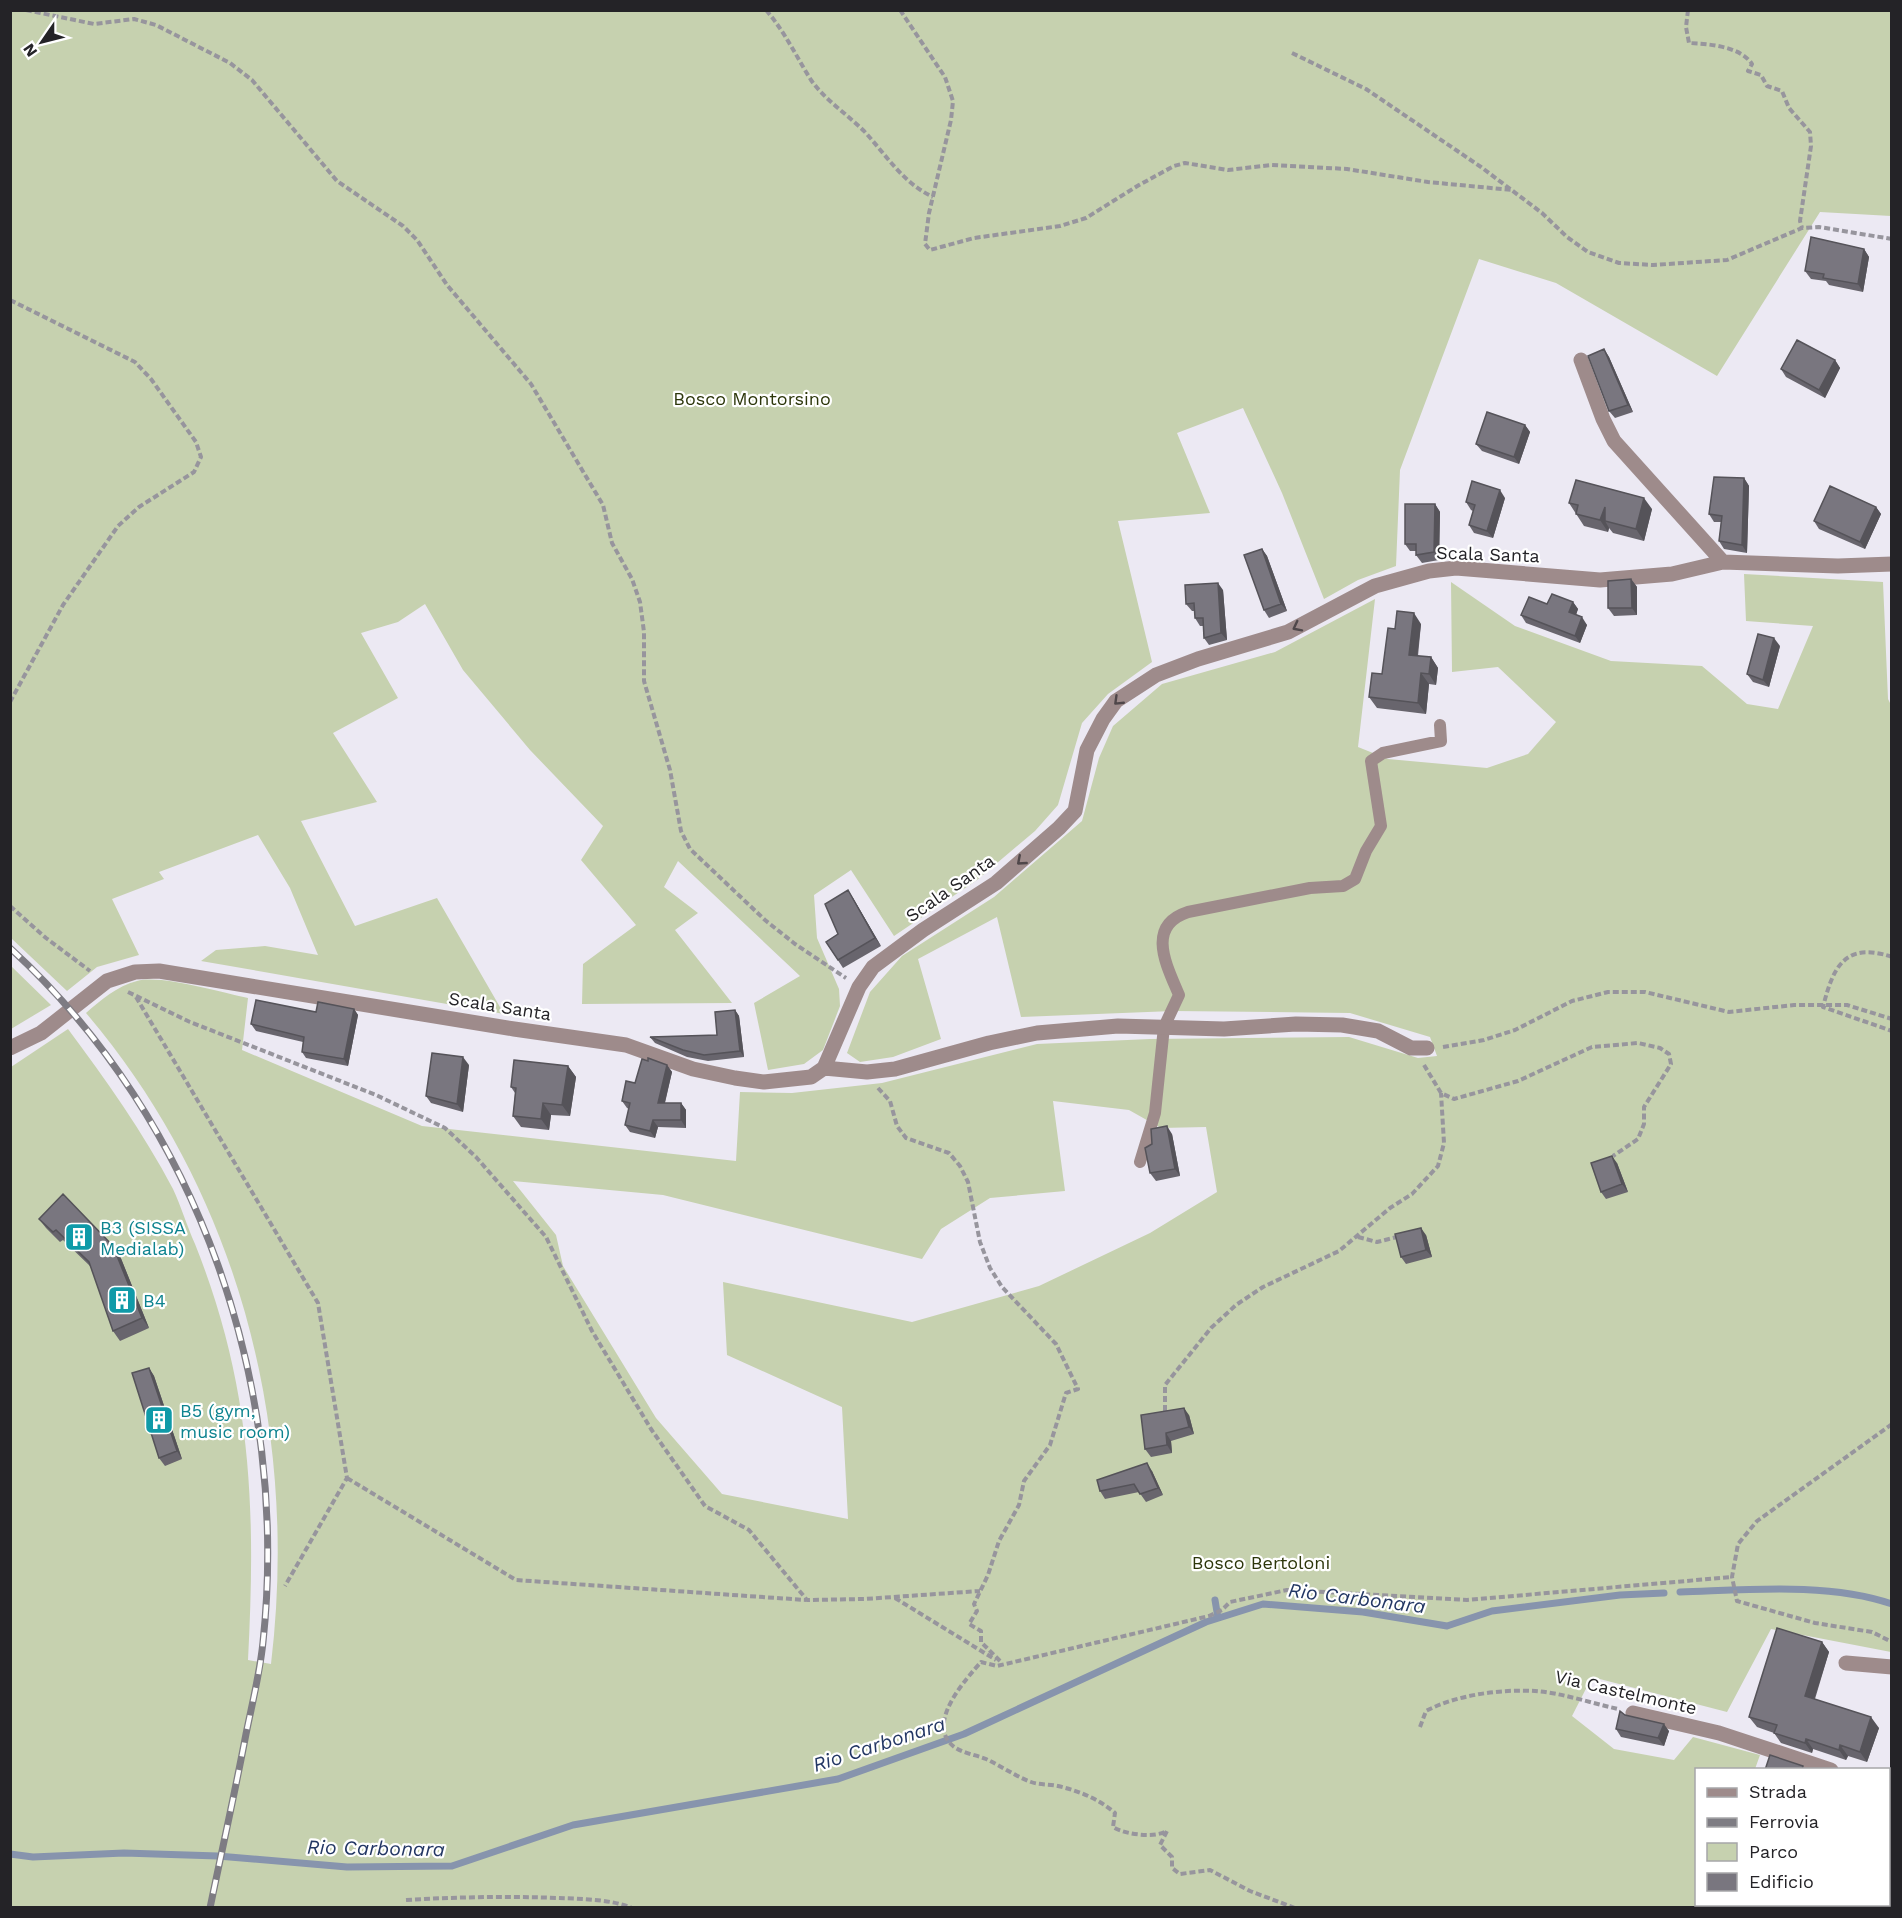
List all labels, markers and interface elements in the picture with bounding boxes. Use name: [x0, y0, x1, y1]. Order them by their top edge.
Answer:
north arrow: [12, 12, 72, 72]
text: N: [19, 40, 41, 61]
park label: Bosco Montorsino: [673, 388, 831, 409]
street label: Scala Santa: [1436, 542, 1540, 566]
one-way arrow: [1293, 620, 1303, 631]
one-way arrow: [1115, 693, 1126, 704]
street label: Scala Santa: [902, 850, 998, 926]
one-way arrow: [1017, 854, 1028, 865]
street label: Scala Santa: [447, 988, 553, 1024]
place label: B3 (SISSA Medialab): [100, 1217, 186, 1259]
building icon: B3 (SISSA Medialab): [63, 1221, 95, 1253]
building icon: B4: [106, 1284, 138, 1316]
place label: B4: [143, 1290, 166, 1311]
place label: B5 (gym, music room): [180, 1400, 290, 1442]
building icon: B5 (gym, music room): [143, 1404, 175, 1436]
park label: Bosco Bertoloni: [1192, 1552, 1330, 1573]
water label: Rio Carbonara: [1287, 1578, 1427, 1618]
street label: Via Castelmonte: [1553, 1665, 1699, 1719]
water label: Rio Carbonara: [810, 1711, 948, 1777]
legend: [1695, 1768, 1890, 1906]
text: Strada: [1749, 1781, 1807, 1802]
text: Ferrovia: [1749, 1811, 1819, 1832]
water label: Rio Carbonara: [307, 1835, 445, 1861]
text: Parco: [1749, 1841, 1798, 1862]
text: Edificio: [1749, 1871, 1814, 1892]

